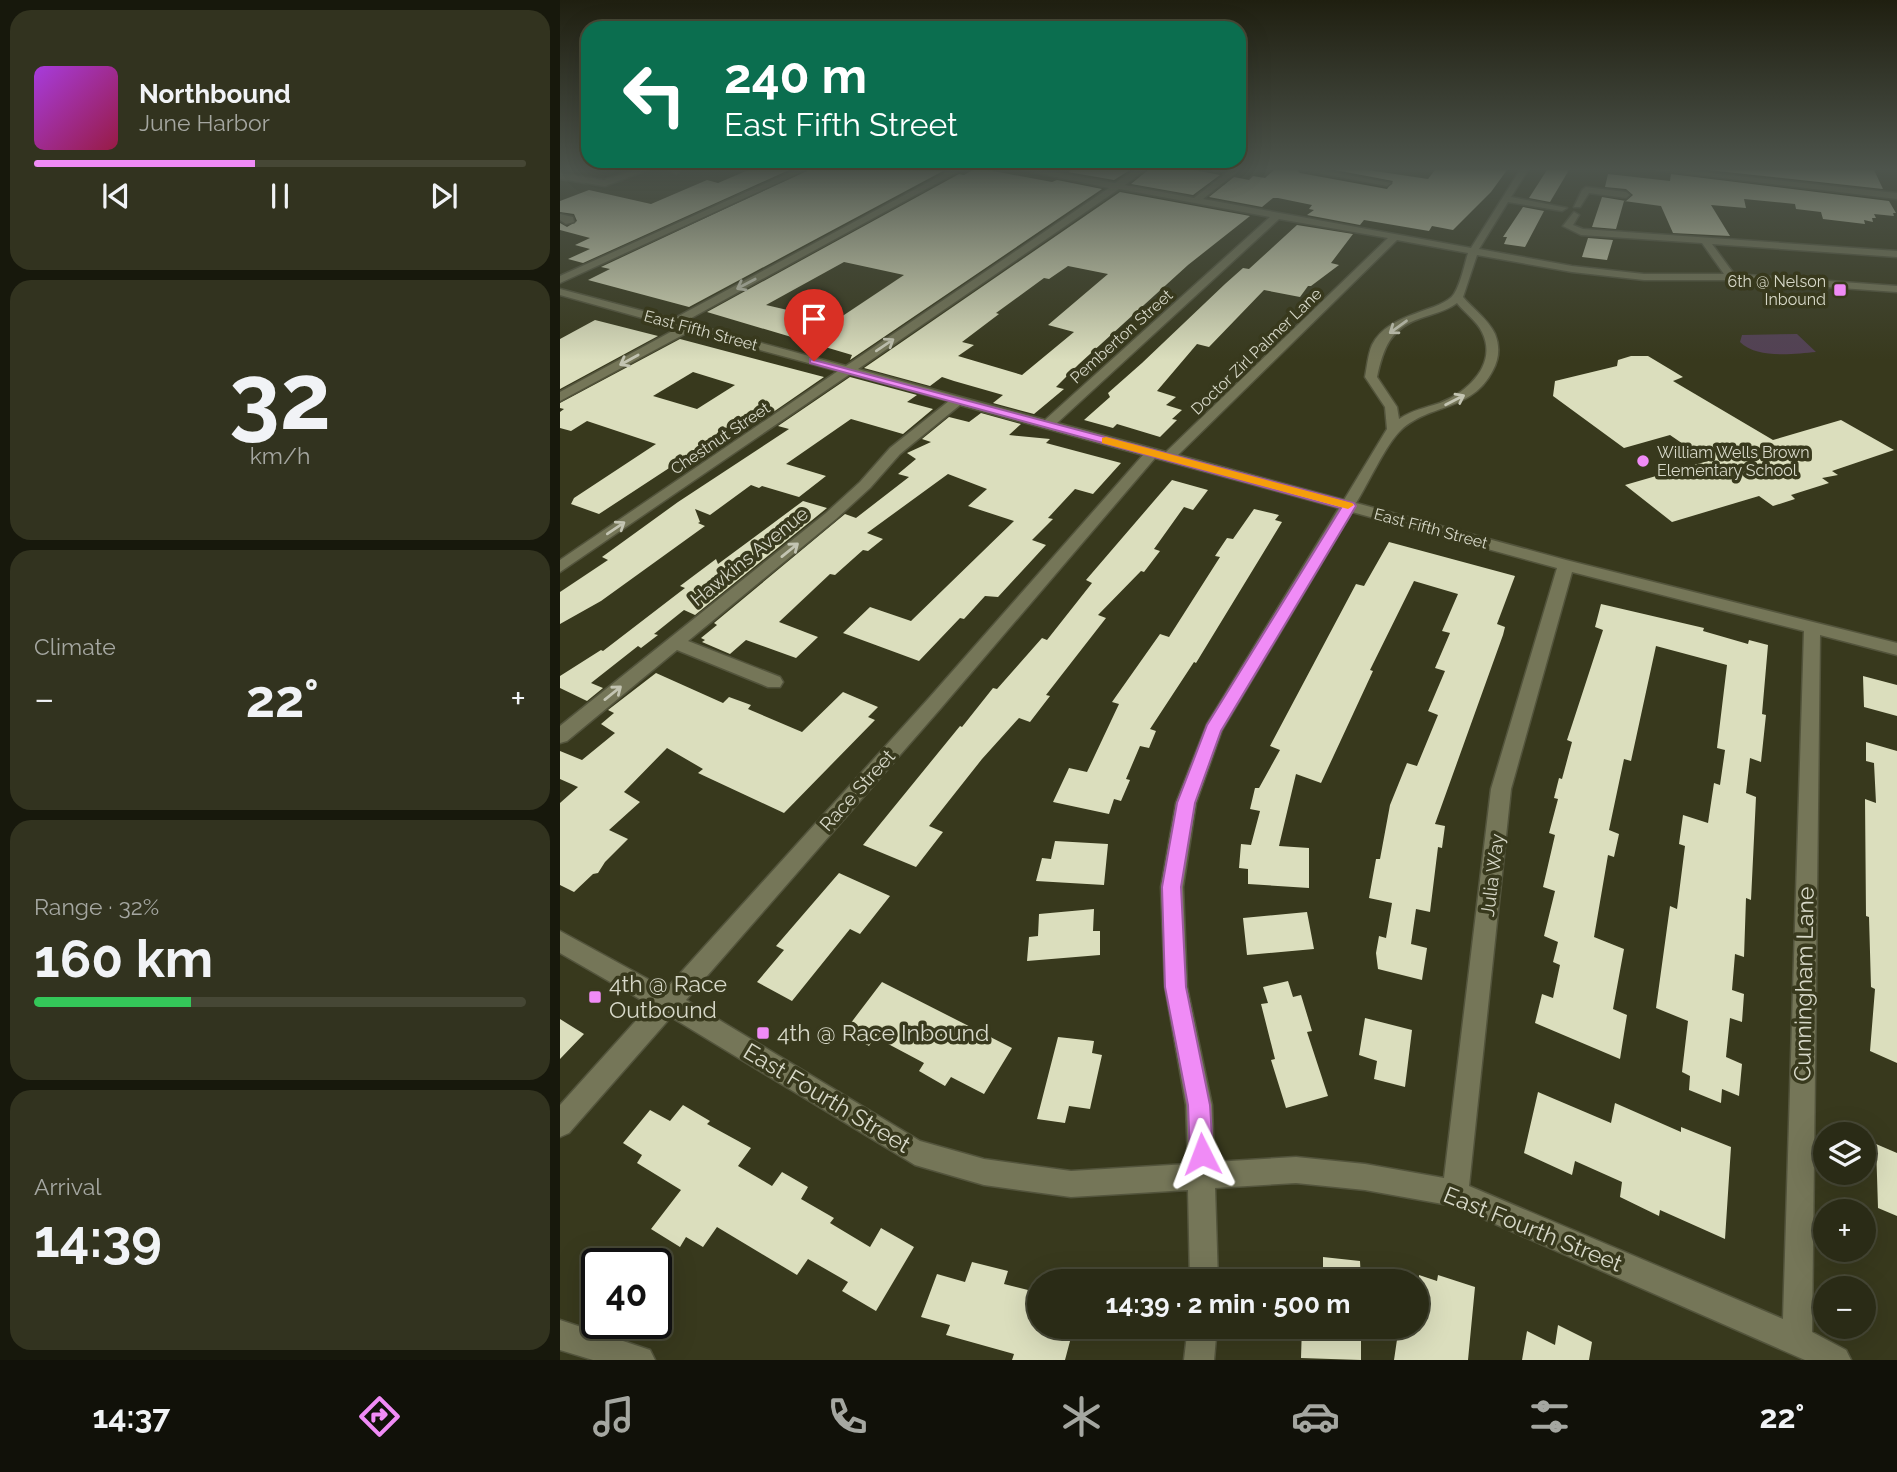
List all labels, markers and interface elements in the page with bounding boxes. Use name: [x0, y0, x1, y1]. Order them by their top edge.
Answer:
text: 240 m: [724, 47, 867, 104]
icon: left: [609, 49, 700, 140]
text: Northbound: [139, 79, 291, 109]
text: East Fifth Street: [724, 106, 958, 143]
text: June Harbor: [139, 109, 270, 136]
icon: previous: [97, 177, 135, 215]
icon: pause: [261, 177, 299, 215]
icon: next: [425, 177, 463, 215]
place label: 6th @ Nelson Inbound: [1728, 272, 1826, 309]
one-way arrow: [736, 278, 757, 291]
marker: 6th @ Nelson Inbound: [1832, 282, 1848, 298]
street label: Doctor Zirl Palmer Lane: [1187, 284, 1326, 419]
street label: Pemberton Street: [1066, 285, 1177, 387]
pin: [784, 289, 844, 361]
icon: arrive: [795, 300, 833, 338]
street label: East Fifth Street: [642, 306, 760, 355]
one-way arrow: [1389, 320, 1408, 334]
one-way arrow: [875, 338, 894, 352]
text: 32: [229, 343, 331, 450]
one-way arrow: [619, 353, 639, 367]
one-way arrow: [1444, 392, 1465, 406]
street label: Chestnut Street: [667, 398, 774, 479]
text: km/h: [250, 442, 310, 469]
place label: William Wells Brown Elementary School: [1657, 443, 1810, 480]
marker: William Wells Brown Elementary School: [1635, 453, 1651, 469]
street label: Hawkins Avenue: [686, 502, 812, 610]
street label: East Fifth Street: [1372, 504, 1490, 553]
one-way arrow: [606, 521, 625, 535]
one-way arrow: [780, 542, 798, 558]
text: Climate: [34, 633, 116, 660]
text: 22°: [246, 668, 319, 729]
text: −: [34, 676, 54, 721]
text: +: [510, 676, 526, 721]
one-way arrow: [603, 685, 621, 701]
street label: Race Street: [815, 744, 900, 835]
street label: Julia Way: [1476, 832, 1508, 918]
street label: Cunningham Lane: [1788, 886, 1819, 1082]
text: Range · 32%: [34, 893, 159, 920]
text: 160 km: [34, 928, 213, 989]
place label: 4th @ Race Outbound: [609, 970, 727, 1023]
marker: 4th @ Race Outbound: [587, 989, 603, 1005]
place label: 4th @ Race Inbound: [777, 1019, 989, 1046]
marker: 4th @ Race Inbound: [755, 1025, 771, 1041]
street label: East Fourth Street: [739, 1037, 916, 1158]
position arrow: [1165, 1117, 1239, 1191]
map controls: [1813, 1122, 1876, 1339]
button: layers: [1813, 1122, 1876, 1185]
text: Arrival: [34, 1173, 101, 1200]
street label: East Fourth Street: [1440, 1180, 1627, 1277]
button: +: [1813, 1199, 1876, 1262]
text: 14:39: [34, 1208, 162, 1269]
speed limit sign: 40: [581, 1248, 672, 1339]
button: −: [1813, 1276, 1876, 1339]
text: 14:39 · 2 min · 500 m: [1106, 1289, 1350, 1319]
icon: directions: [355, 1392, 404, 1441]
icon: music: [589, 1392, 638, 1441]
icon: phone: [823, 1392, 872, 1441]
icon: climate: [1057, 1392, 1106, 1441]
icon: car: [1291, 1392, 1340, 1441]
icon: filters: [1525, 1392, 1574, 1441]
text: 14:37: [93, 1398, 170, 1435]
text: 22°: [1759, 1398, 1804, 1435]

